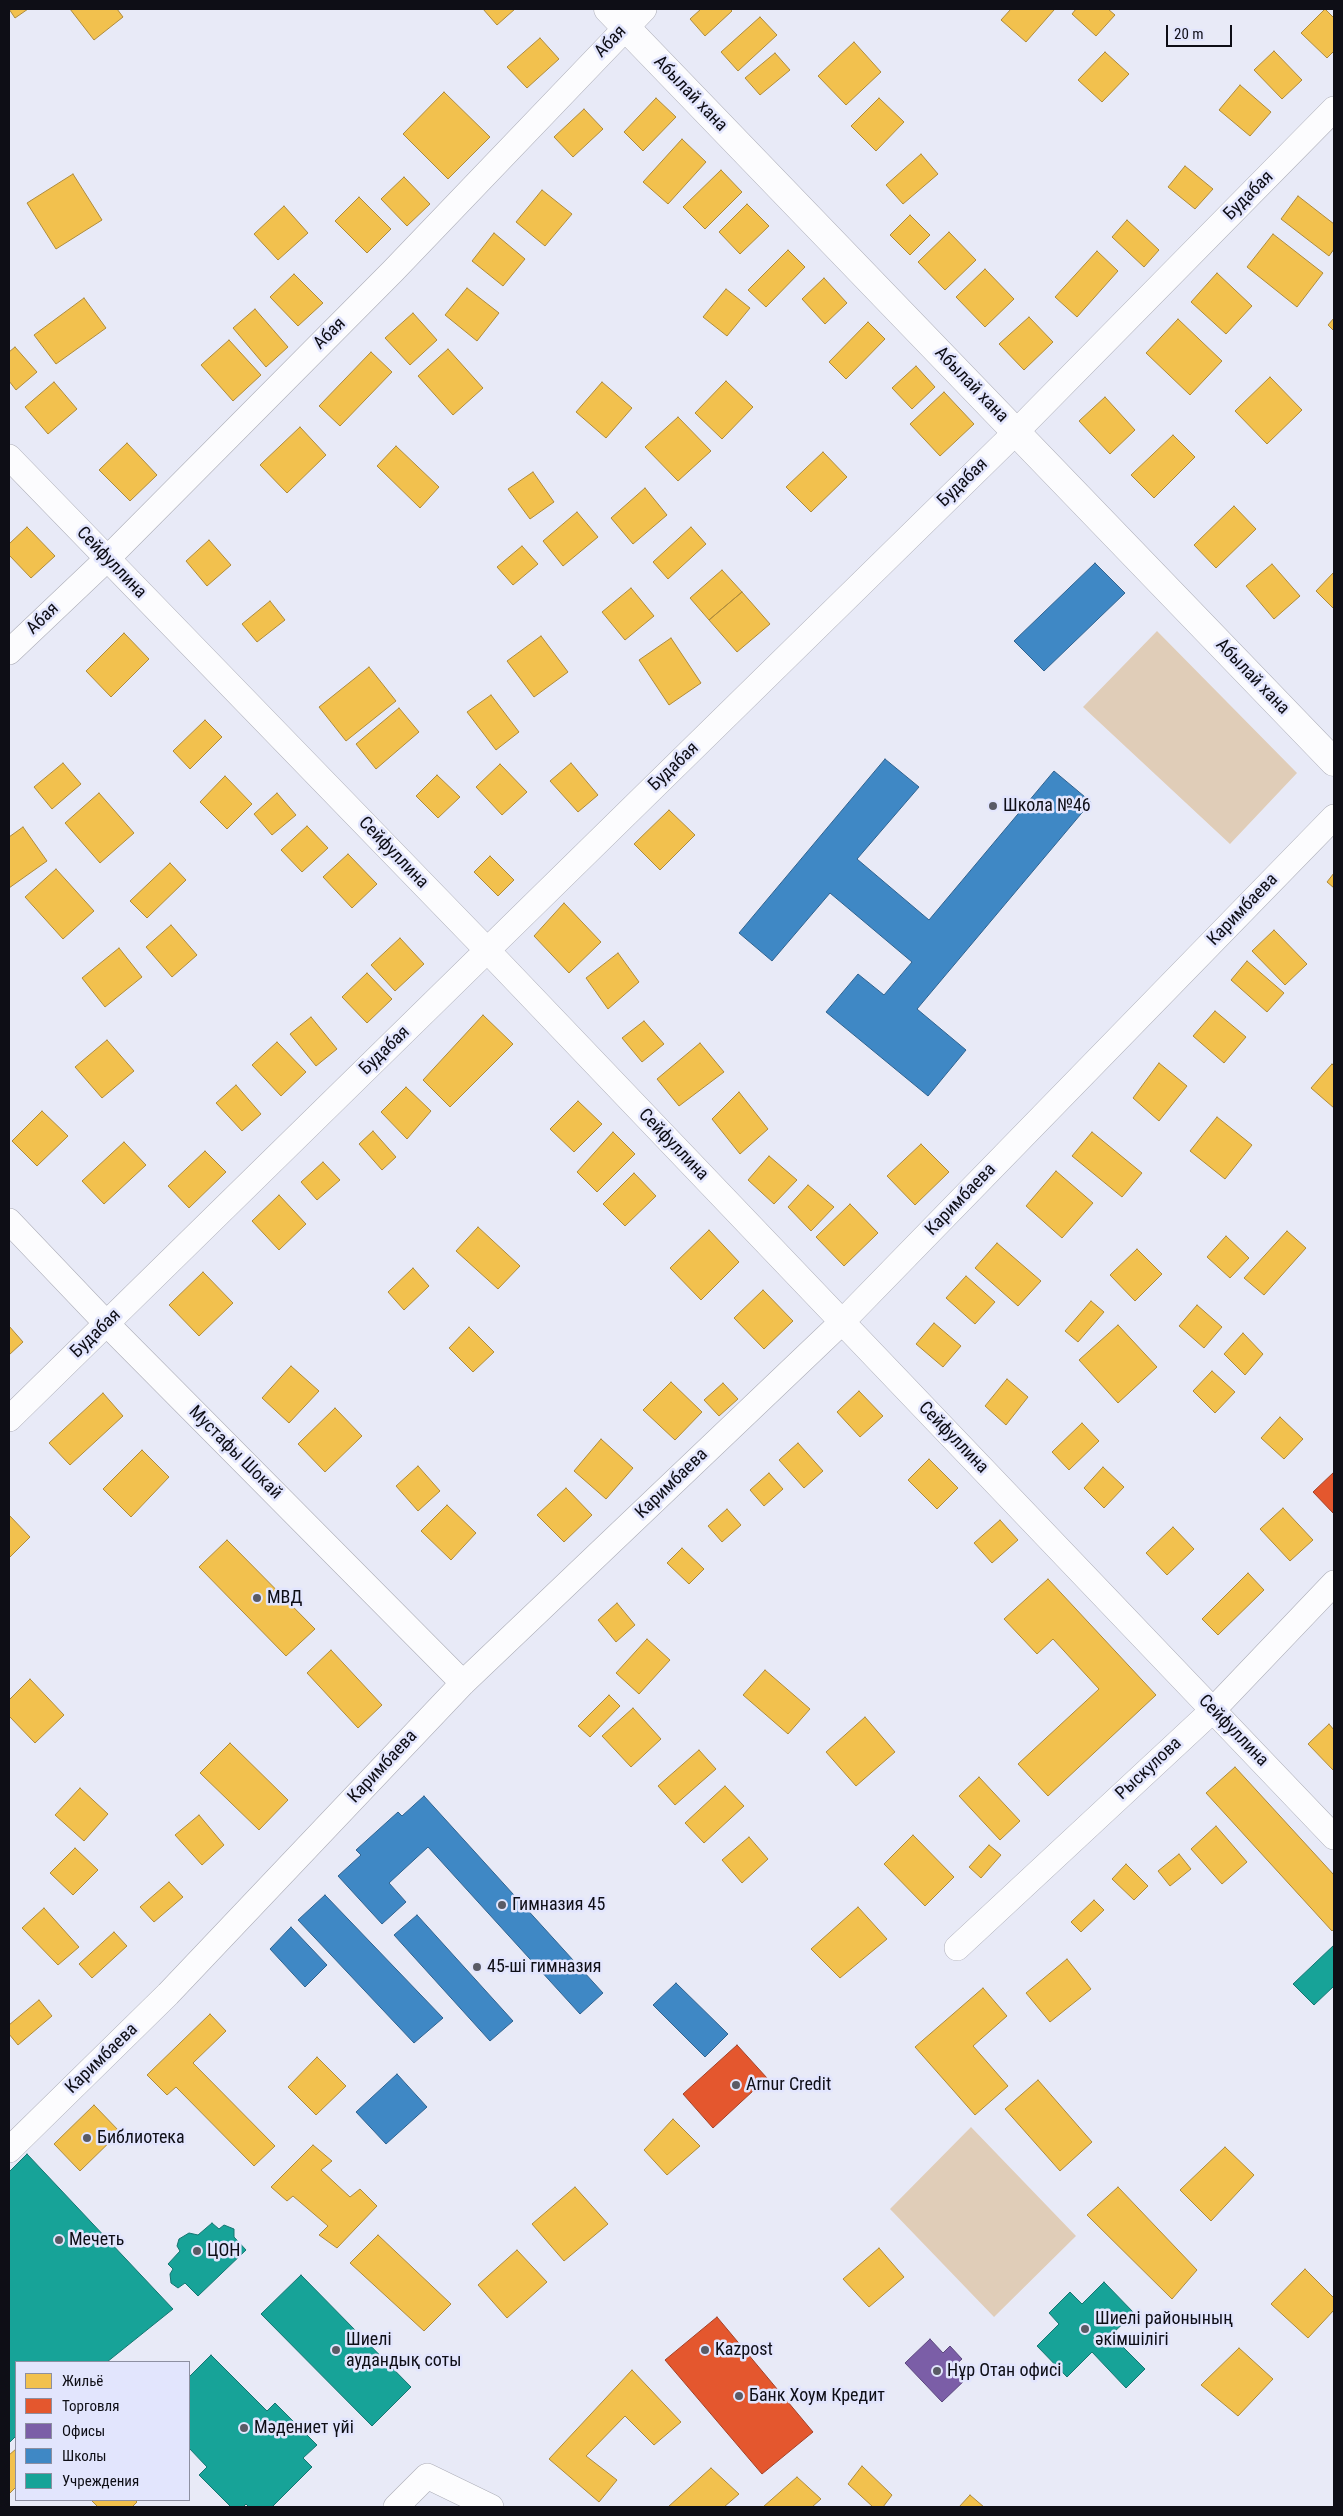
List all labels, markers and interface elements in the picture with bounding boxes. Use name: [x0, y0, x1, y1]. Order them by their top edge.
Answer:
scale bar: [1168, 15, 1234, 47]
street label: Абая: [591, 21, 631, 63]
text: 20 m: [1174, 25, 1204, 43]
street label: Абылай хана: [649, 52, 731, 136]
street label: Будабая: [1220, 167, 1278, 225]
street label: Абая: [309, 313, 351, 355]
street label: Абылай хана: [930, 343, 1012, 427]
street label: Будабая: [933, 454, 993, 512]
street label: Сейфуллина: [71, 523, 151, 603]
street label: Абая: [22, 599, 64, 639]
street label: Абылай хана: [1211, 635, 1293, 719]
street label: Будабая: [644, 738, 704, 796]
place label: Школа №46: [1003, 795, 1091, 817]
marker: Школа №46: [987, 800, 999, 812]
street label: Сейфуллина: [353, 813, 433, 893]
street label: Каримбаева: [1203, 869, 1283, 951]
street label: Будабая: [355, 1022, 415, 1080]
street label: Сейфуллина: [633, 1105, 713, 1185]
street label: Каримбаева: [921, 1159, 1001, 1241]
street label: Будабая: [66, 1305, 126, 1363]
street label: Сейфуллина: [913, 1398, 993, 1478]
street label: Мустафы Шокай: [184, 1402, 286, 1504]
street label: Каримбаева: [631, 1444, 713, 1524]
place label: МВД: [267, 1587, 302, 1609]
marker: МВД: [251, 1592, 263, 1604]
street label: Сейфуллина: [1193, 1691, 1273, 1771]
street label: Каримбаева: [344, 1726, 422, 1808]
street label: Рыскулова: [1112, 1733, 1186, 1805]
place label: Гимназия 45: [512, 1894, 605, 1916]
marker: Гимназия 45: [496, 1899, 508, 1911]
place label: 45-ші гимназия: [487, 1956, 601, 1978]
marker: 45-ші гимназия: [471, 1961, 483, 1973]
street label: Каримбаева: [61, 2019, 143, 2099]
place label: Arnur Credit: [746, 2074, 831, 2096]
marker: Arnur Credit: [730, 2079, 742, 2091]
place label: Библиотека: [97, 2127, 185, 2149]
marker: Библиотека: [81, 2132, 93, 2144]
place label: Мечеть: [69, 2229, 124, 2251]
marker: Мечеть: [53, 2234, 65, 2246]
place label: ЦОН: [207, 2240, 240, 2262]
marker: ЦОН: [191, 2245, 203, 2257]
place label: Шиелі районының әкімшілігі: [1095, 2308, 1233, 2350]
marker: Шиелі районының әкімшілігі: [1079, 2323, 1091, 2335]
place label: Шиелі аудандық соты: [346, 2329, 461, 2372]
place label: Kazpost: [715, 2339, 773, 2361]
marker: Шиелі аудандық соты: [330, 2344, 342, 2356]
marker: Kazpost: [699, 2344, 711, 2356]
place label: Нұр Отан офисі: [947, 2360, 1061, 2382]
legend: [15, 2361, 190, 2501]
marker: Нұр Отан офисі: [931, 2365, 943, 2377]
text: Жильё: [62, 2372, 103, 2390]
place label: Банк Хоум Кредит: [749, 2385, 885, 2407]
marker: Банк Хоум Кредит: [733, 2390, 745, 2402]
text: Торговля: [62, 2397, 119, 2415]
place label: Мәдениет үйі: [254, 2417, 354, 2439]
text: Офисы: [62, 2422, 105, 2440]
marker: Мәдениет үйі: [238, 2422, 250, 2434]
text: Школы: [62, 2447, 107, 2465]
text: Учреждения: [62, 2472, 139, 2490]

